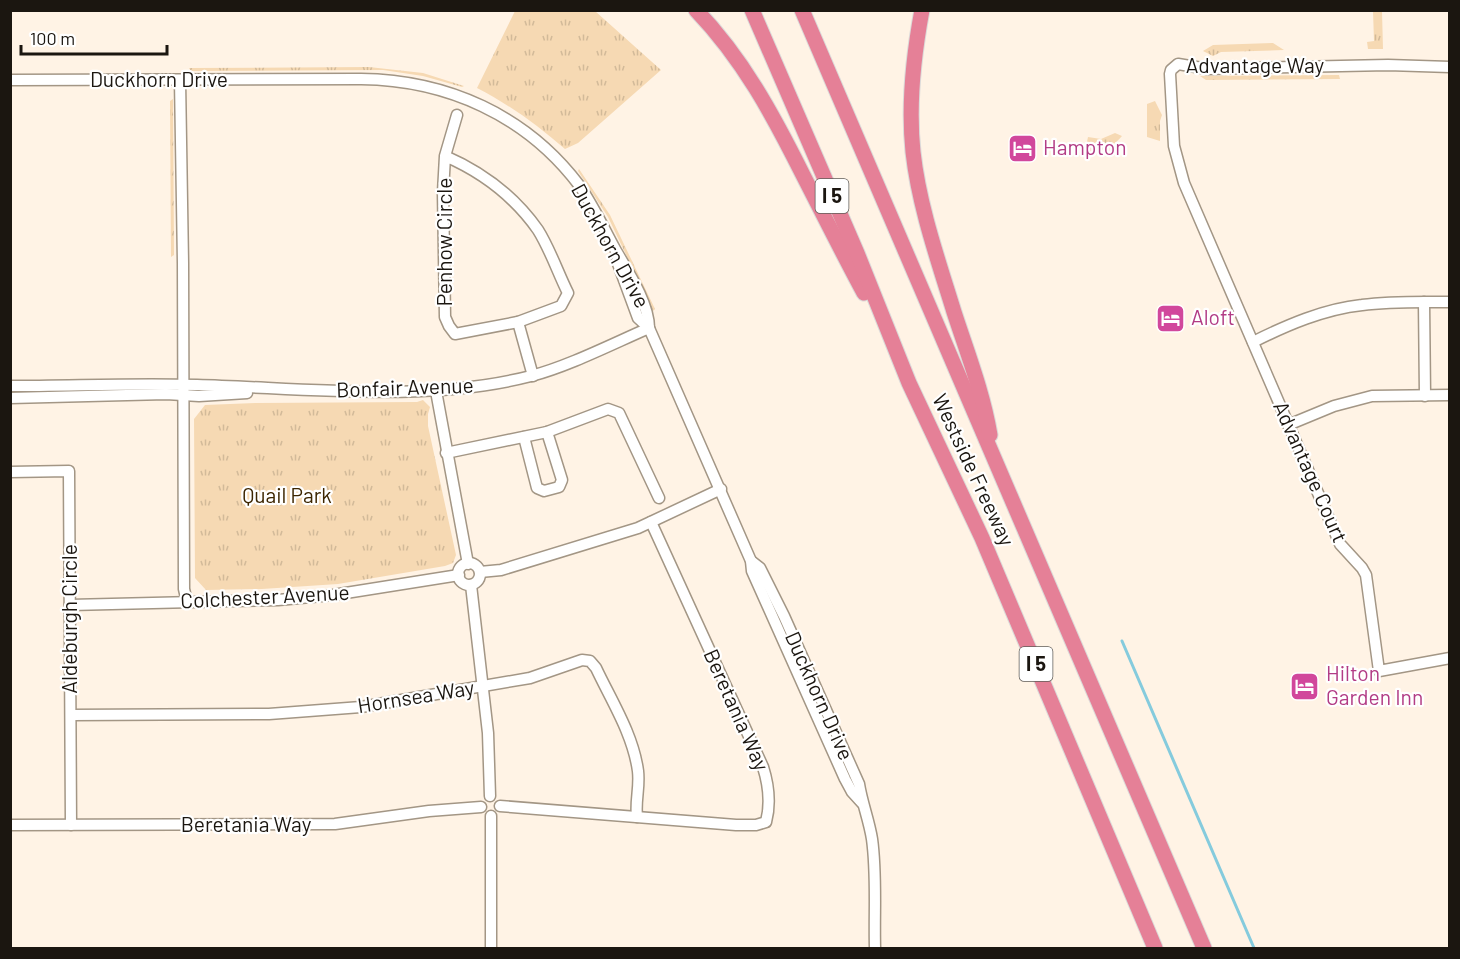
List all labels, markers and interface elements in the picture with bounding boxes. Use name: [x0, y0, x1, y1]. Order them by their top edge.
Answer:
scale bar: [21, 18, 166, 56]
text: 100 m: [30, 27, 75, 49]
street label: Advantage Way: [1186, 52, 1325, 77]
street label: Duckhorn Drive: [90, 66, 228, 91]
hotel icon: Hampton: [1006, 132, 1038, 164]
place label: Hampton: [1043, 134, 1127, 159]
street label: Penhow Circle: [431, 178, 456, 306]
street label: Duckhorn Drive: [567, 179, 656, 312]
road number: I 5: [816, 179, 848, 213]
hotel icon: Aloft: [1154, 302, 1186, 334]
place label: Aloft: [1191, 304, 1235, 329]
street label: Bonfair Avenue: [336, 372, 474, 401]
street label: Westside Freeway: [928, 389, 1021, 550]
street label: Advantage Court: [1269, 397, 1354, 546]
park label: Quail Park: [242, 482, 332, 507]
street label: Aldeburgh Circle: [56, 544, 81, 694]
street label: Colchester Avenue: [180, 579, 350, 612]
street label: Duckhorn Drive: [781, 627, 860, 763]
street label: Beretania Way: [699, 645, 775, 774]
road number: I 5: [1020, 647, 1052, 681]
place label: Hilton Garden Inn: [1326, 660, 1423, 709]
hotel icon: Hilton Garden Inn: [1289, 670, 1321, 702]
street label: Hornsea Way: [356, 674, 476, 717]
street label: Beretania Way: [181, 811, 312, 836]

